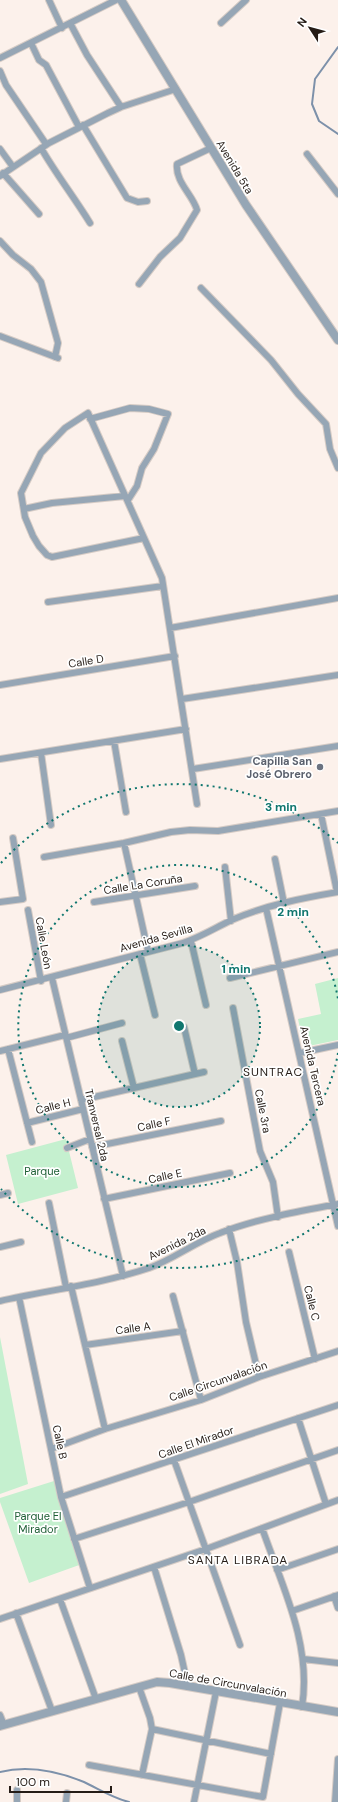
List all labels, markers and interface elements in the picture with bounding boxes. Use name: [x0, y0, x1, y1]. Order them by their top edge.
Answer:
north arrow: [290, 8, 330, 48]
text: N: [294, 15, 310, 29]
street label: Avenida 5ta: [213, 138, 257, 196]
street label: Calle D: [67, 651, 105, 671]
place label: Capilla San José Obrero: [246, 754, 312, 781]
marker: Capilla San José Obrero: [315, 762, 325, 772]
text: 3 min: [265, 799, 297, 815]
street label: Calle La Coruña: [103, 871, 183, 897]
text: 2 min: [277, 904, 309, 920]
street label: Calle León: [33, 916, 55, 970]
street label: Avenida Sevilla: [118, 921, 194, 955]
text: 1 min: [221, 961, 251, 977]
centre of rings: [172, 1019, 186, 1033]
street label: Avenida Tercera: [297, 1025, 329, 1107]
district label: SUNTRAC: [243, 1064, 303, 1080]
street label: Tranversal 2da: [82, 1088, 112, 1162]
street label: Calle 3ra: [252, 1088, 274, 1134]
street label: Calle H: [34, 1095, 72, 1117]
street label: Calle F: [136, 1114, 172, 1134]
park label: Parque: [24, 1164, 60, 1178]
street label: Calle E: [147, 1166, 183, 1186]
street label: Avenida 2da: [146, 1223, 208, 1263]
street label: Calle C: [301, 1284, 323, 1322]
street label: Calle A: [115, 1319, 151, 1337]
street label: Calle Circunvalación: [167, 1358, 269, 1404]
street label: Calle El Mirador: [156, 1423, 236, 1461]
street label: Calle B: [50, 1424, 71, 1461]
park label: Parque El Mirador: [14, 1509, 62, 1536]
district label: SANTA LIBRADA: [188, 1552, 288, 1568]
street label: Calle de Circunvalación: [168, 1666, 288, 1700]
scale bar: [10, 1768, 111, 1794]
text: 100 m: [16, 1774, 50, 1790]

